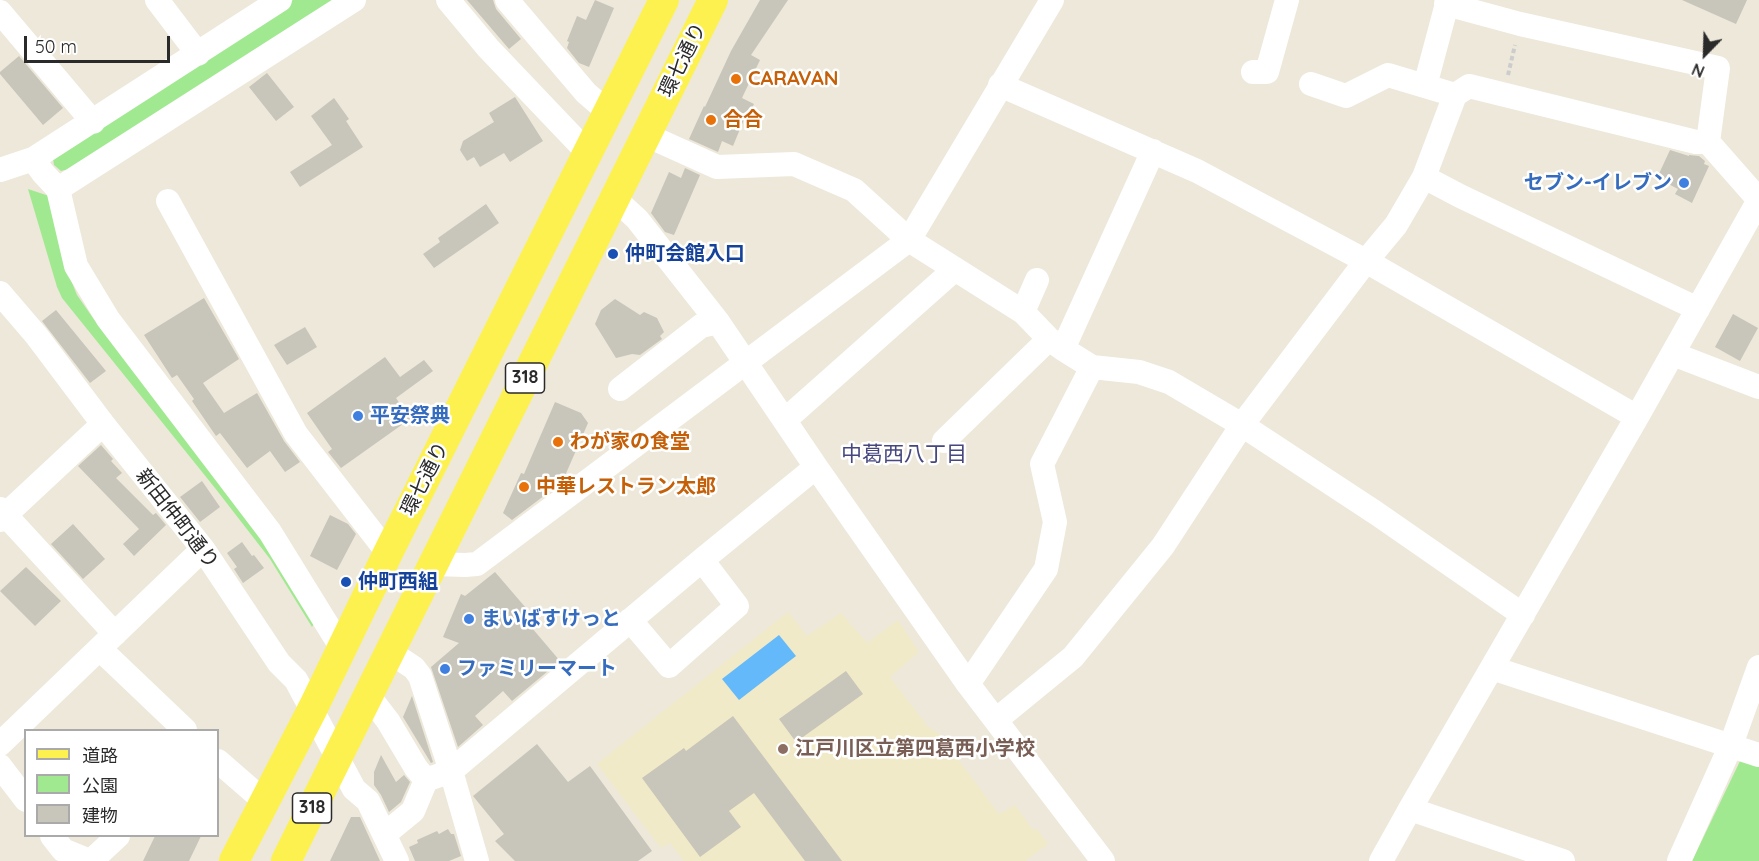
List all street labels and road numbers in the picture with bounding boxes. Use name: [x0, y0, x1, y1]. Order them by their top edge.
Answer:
street label: 環七通り: [655, 19, 711, 101]
road number: 318: [506, 363, 544, 393]
street label: 環七通り: [396, 438, 454, 520]
street label: 新田仲町通り: [131, 464, 223, 574]
road number: 318: [292, 793, 332, 823]

